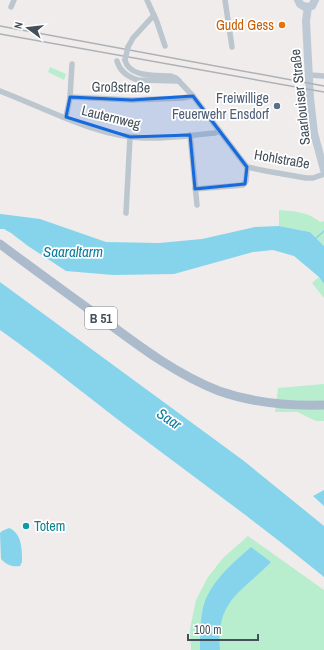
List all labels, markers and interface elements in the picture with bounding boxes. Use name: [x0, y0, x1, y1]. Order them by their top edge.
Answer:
north arrow: [8, 8, 48, 48]
place label: Gudd Gess: [216, 16, 274, 34]
text: N: [11, 20, 26, 30]
marker: Gudd Gess: [277, 20, 287, 30]
street label: Saarlouiser Straße: [286, 48, 314, 146]
street label: Großstraße: [91, 77, 151, 97]
place label: Freiwillige Feuerwehr Ensdorf: [172, 89, 270, 123]
street label: Lauternweg: [80, 101, 143, 133]
marker: Freiwillige Feuerwehr Ensdorf: [272, 101, 282, 111]
street label: Hohlstraße: [253, 145, 311, 173]
water label: Saaraltarm: [43, 241, 103, 262]
road number: B 51: [85, 307, 117, 329]
water label: Saar: [153, 403, 187, 435]
place label: Totem: [34, 517, 65, 535]
marker: Totem: [21, 521, 31, 531]
scale bar: [188, 616, 258, 642]
text: 100 m: [194, 622, 221, 638]

